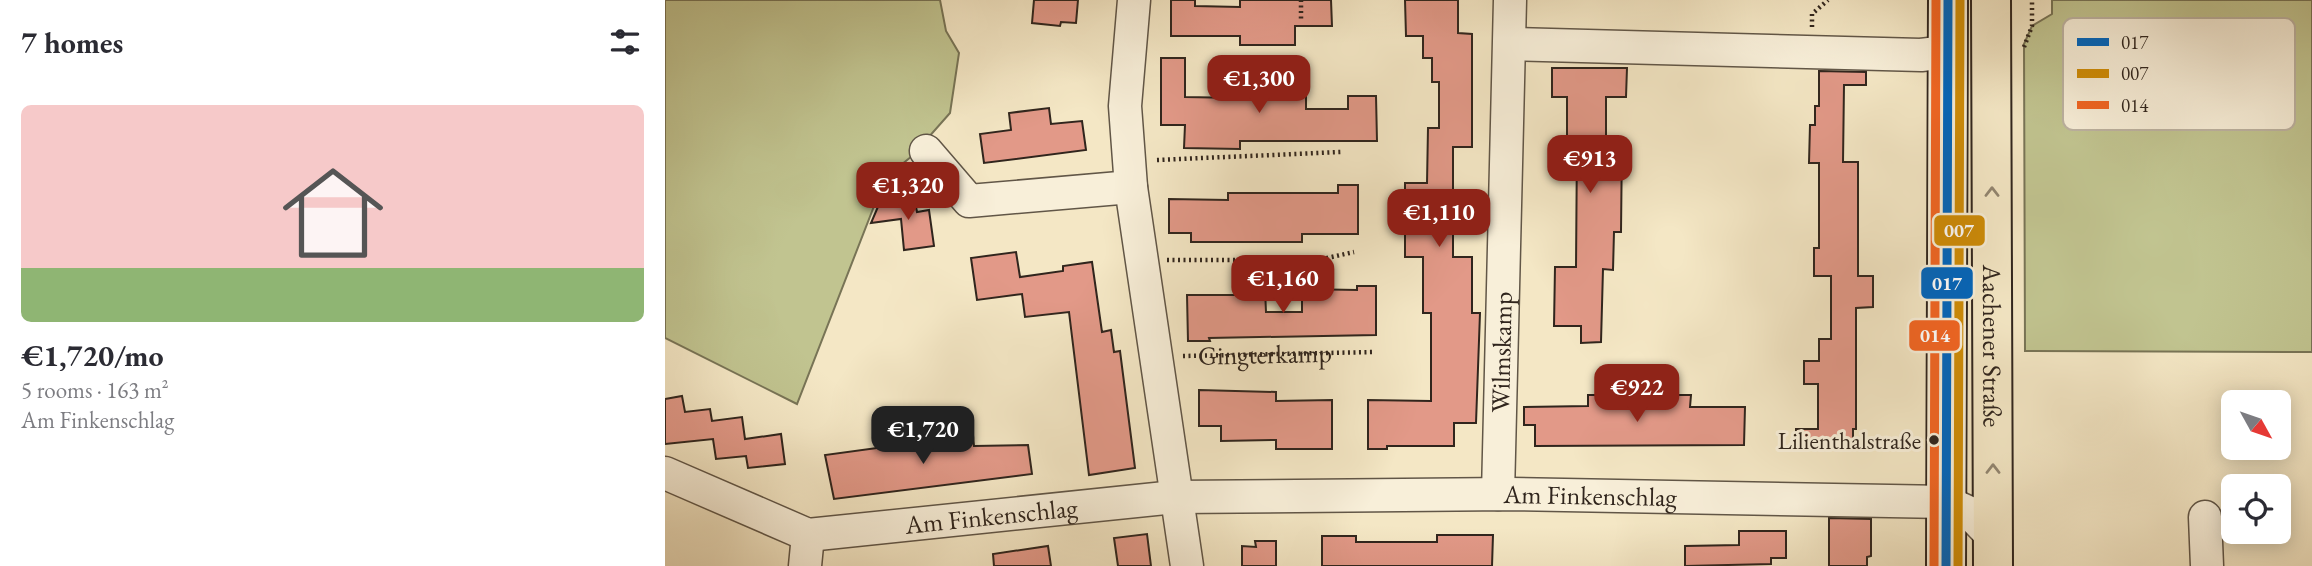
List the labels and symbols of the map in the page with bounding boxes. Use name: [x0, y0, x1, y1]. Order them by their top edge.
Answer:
legend: [2063, 18, 2295, 130]
text: 017: [2121, 30, 2149, 55]
pin: €1,300: [1202, 55, 1316, 115]
text: 007: [2121, 61, 2149, 86]
text: 014: [2121, 93, 2149, 118]
pin: €913: [1549, 136, 1631, 195]
pin: €1,320: [851, 162, 965, 222]
one-way arrow: [1984, 187, 1999, 198]
pin: €1,110: [1382, 190, 1496, 249]
line badge: 007: [1933, 214, 1986, 247]
text: 007: [1944, 218, 1975, 243]
pin: €1,160: [1226, 256, 1340, 315]
street label: Aachener Straße: [1975, 264, 2010, 427]
line badge: 017: [1920, 266, 1974, 300]
text: 017: [1932, 271, 1963, 296]
street label: Wilmskamp: [1483, 291, 1520, 413]
line badge: 014: [1908, 319, 1961, 352]
text: 014: [1920, 323, 1951, 348]
street label: Gingterkamp: [1198, 336, 1332, 373]
pin: €922: [1596, 364, 1678, 424]
north arrow: [2221, 390, 2291, 460]
pin: €1,720: [866, 406, 980, 466]
place label: Lilienthalstraße: [1778, 425, 1921, 456]
marker: Lilienthalstraße: [1927, 433, 1941, 447]
one-way arrow: [1985, 463, 2001, 474]
street label: Am Finkenschlag: [1502, 477, 1678, 514]
street label: Am Finkenschlag: [902, 490, 1080, 542]

